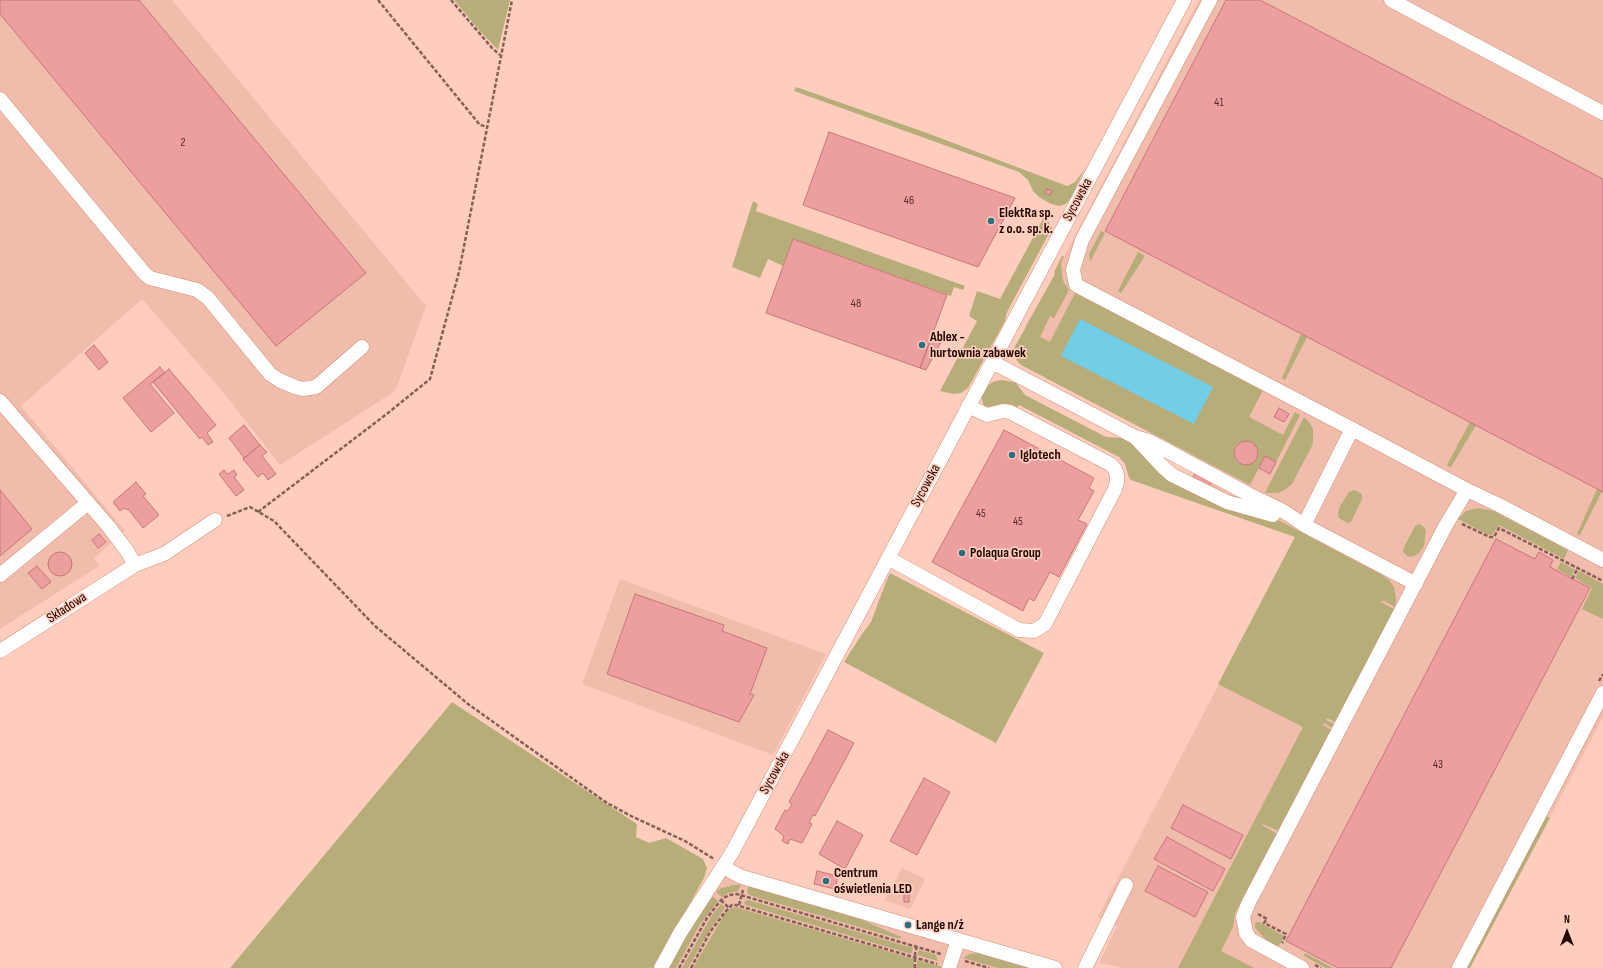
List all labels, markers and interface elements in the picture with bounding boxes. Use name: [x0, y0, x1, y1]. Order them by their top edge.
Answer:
house number: 41: [1214, 96, 1224, 110]
house number: 2: [181, 136, 185, 150]
street label: Sycowska: [1060, 176, 1096, 224]
house number: 46: [904, 194, 914, 208]
place label: ElektRa sp. z o.o. sp. k.: [999, 205, 1054, 238]
marker: ElektRa sp. z o.o. sp. k.: [986, 216, 996, 226]
house number: 48: [851, 297, 861, 311]
place label: Ablex - hurtownia zabawek: [930, 329, 1026, 362]
marker: Ablex - hurtownia zabawek: [917, 340, 927, 350]
place label: Iglotech: [1020, 447, 1061, 463]
marker: Iglotech: [1007, 450, 1017, 460]
street label: Sycowska: [908, 462, 944, 510]
house number: 45: [976, 507, 986, 521]
house number: 45: [1013, 515, 1023, 529]
place label: Polaqua Group: [970, 545, 1041, 561]
marker: Polaqua Group: [957, 548, 967, 558]
street label: Składowa: [44, 589, 90, 627]
street label: Sycowska: [756, 749, 794, 797]
house number: 43: [1433, 758, 1443, 772]
place label: Centrum oświetlenia LED: [834, 865, 912, 898]
marker: Centrum oświetlenia LED: [821, 876, 831, 886]
north arrow: [1547, 912, 1587, 952]
text: N: [1564, 913, 1570, 926]
place label: Lange n/ż: [916, 917, 964, 933]
marker: Lange n/ż: [903, 920, 913, 930]

